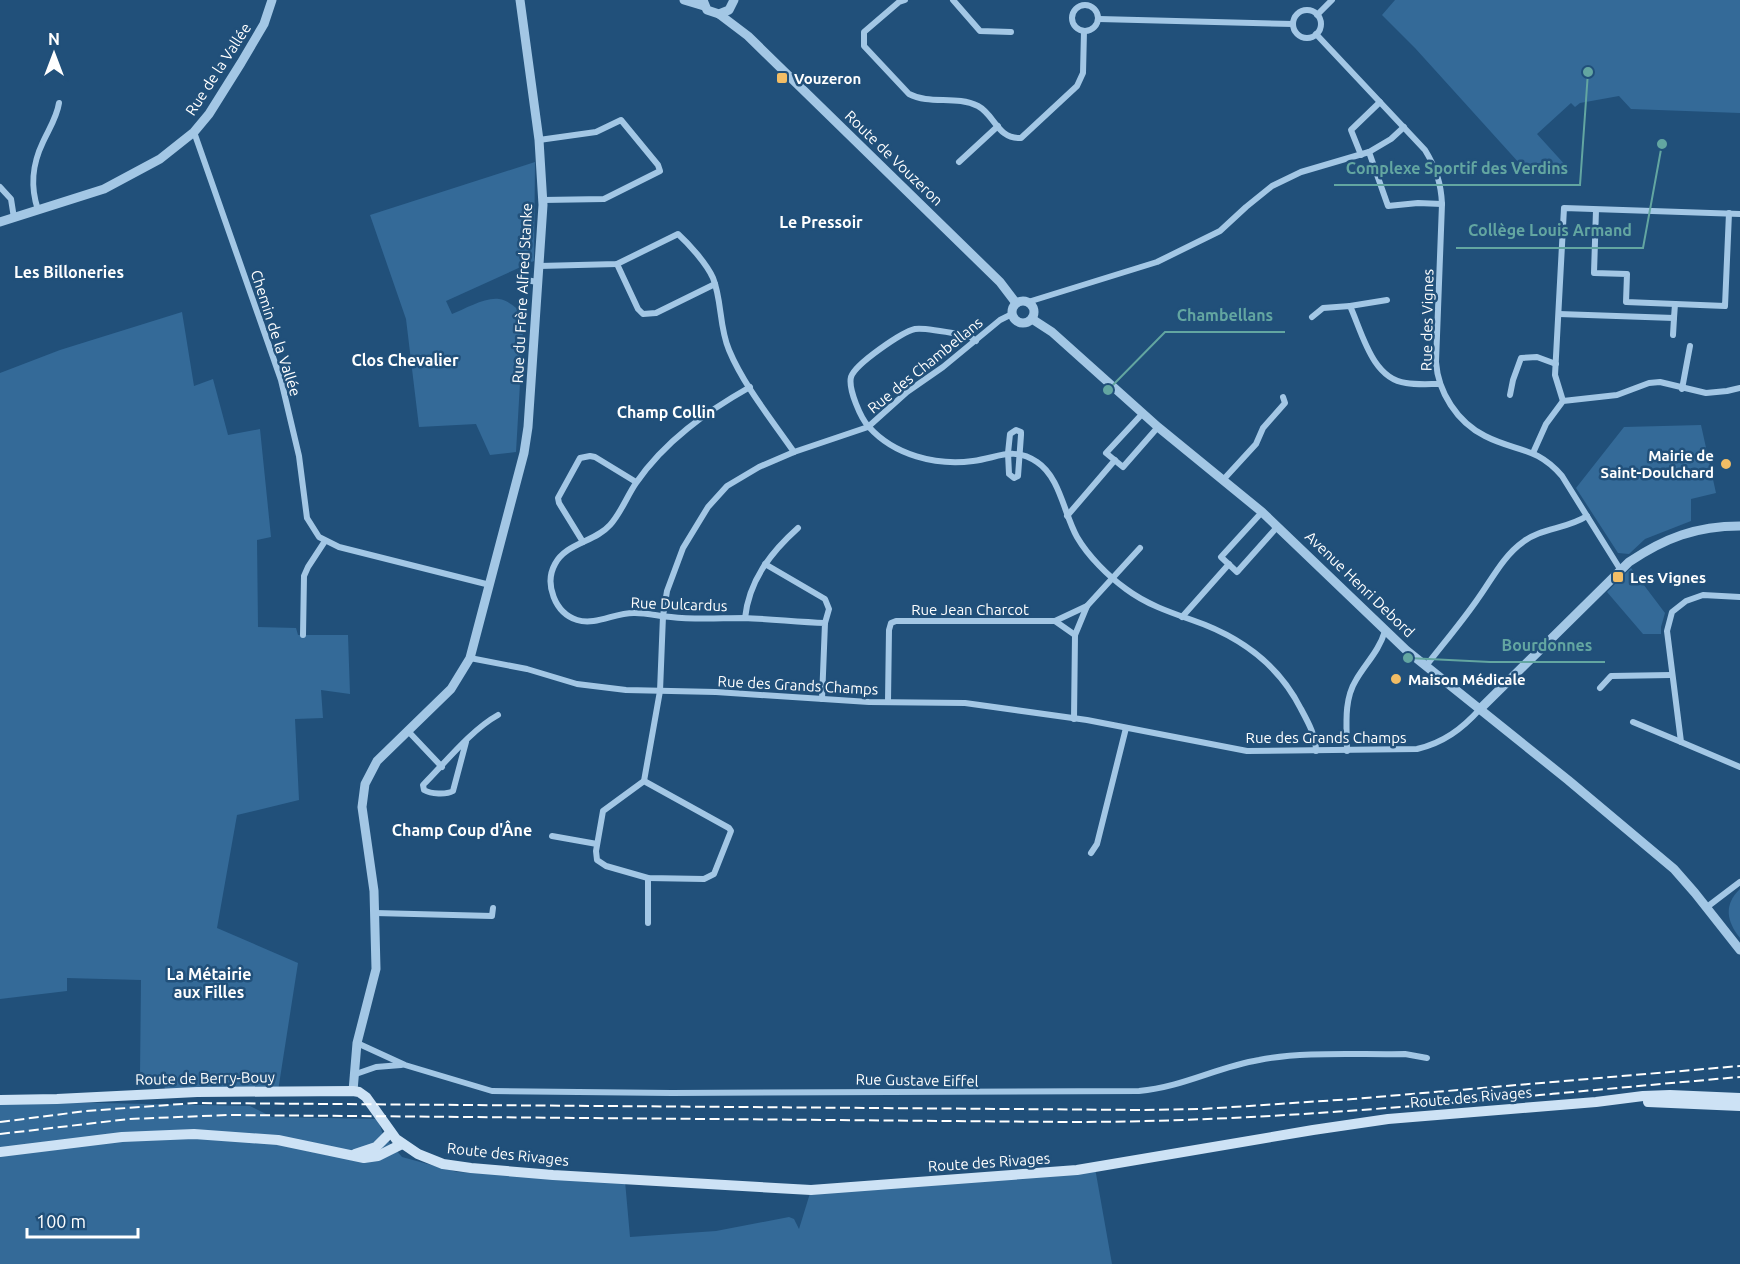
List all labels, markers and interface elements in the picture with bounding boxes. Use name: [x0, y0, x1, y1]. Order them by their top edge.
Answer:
street label: Rue de la Vallée: [182, 20, 254, 118]
north arrow: [24, 24, 84, 84]
text: N: [48, 30, 60, 48]
place label: Vouzeron: [794, 70, 861, 87]
marker: Vouzeron: [775, 71, 789, 85]
street label: Route de Vouzeron: [842, 107, 946, 209]
callout: Complexe Sportif des Verdins: [1334, 151, 1580, 185]
text: Complexe Sportif des Verdins: [1346, 159, 1568, 177]
street label: Rue du Frère Alfred Stanke: [509, 202, 535, 384]
district label: Le Pressoir: [779, 213, 863, 231]
callout: Collège Louis Armand: [1456, 214, 1643, 248]
text: Collège Louis Armand: [1468, 221, 1632, 239]
district label: Les Billoneries: [14, 263, 124, 281]
street label: Chemin de la Vallée: [248, 268, 304, 398]
street label: Rue des Vignes: [1418, 269, 1436, 371]
callout: Chambellans: [1165, 298, 1285, 332]
text: Chambellans: [1177, 306, 1273, 324]
street label: Rue des Chambellans: [864, 313, 986, 417]
district label: Clos Chevalier: [351, 351, 459, 369]
district label: Champ Collin: [617, 403, 715, 421]
place label: Mairie de Saint-Doulchard: [1600, 447, 1714, 481]
marker: Mairie de Saint-Doulchard: [1719, 457, 1733, 471]
street label: Avenue Henri Debord: [1302, 528, 1418, 640]
place label: Les Vignes: [1630, 569, 1706, 586]
marker: Les Vignes: [1611, 570, 1625, 584]
street label: Rue Dulcardus: [630, 594, 728, 614]
street label: Rue Jean Charcot: [911, 601, 1029, 618]
callout: Bourdonnes: [1490, 628, 1605, 662]
text: Bourdonnes: [1502, 636, 1592, 654]
place label: Maison Médicale: [1408, 671, 1526, 688]
street label: Rue des Grands Champs: [717, 672, 879, 698]
marker: Maison Médicale: [1389, 672, 1403, 686]
street label: Rue des Grands Champs: [1246, 729, 1406, 746]
district label: Champ Coup d'Âne: [392, 819, 532, 839]
district label: La Métairie aux Filles: [167, 965, 251, 1001]
street label: Route de Berry-Bouy: [135, 1068, 275, 1088]
street label: Rue Gustave Eiffel: [855, 1070, 979, 1090]
street label: Route des Rivages: [1409, 1083, 1533, 1111]
street label: Route des Rivages: [446, 1139, 570, 1169]
street label: Route des Rivages: [927, 1149, 1051, 1175]
scale bar: [27, 1201, 138, 1239]
text: 100 m: [36, 1211, 86, 1231]

